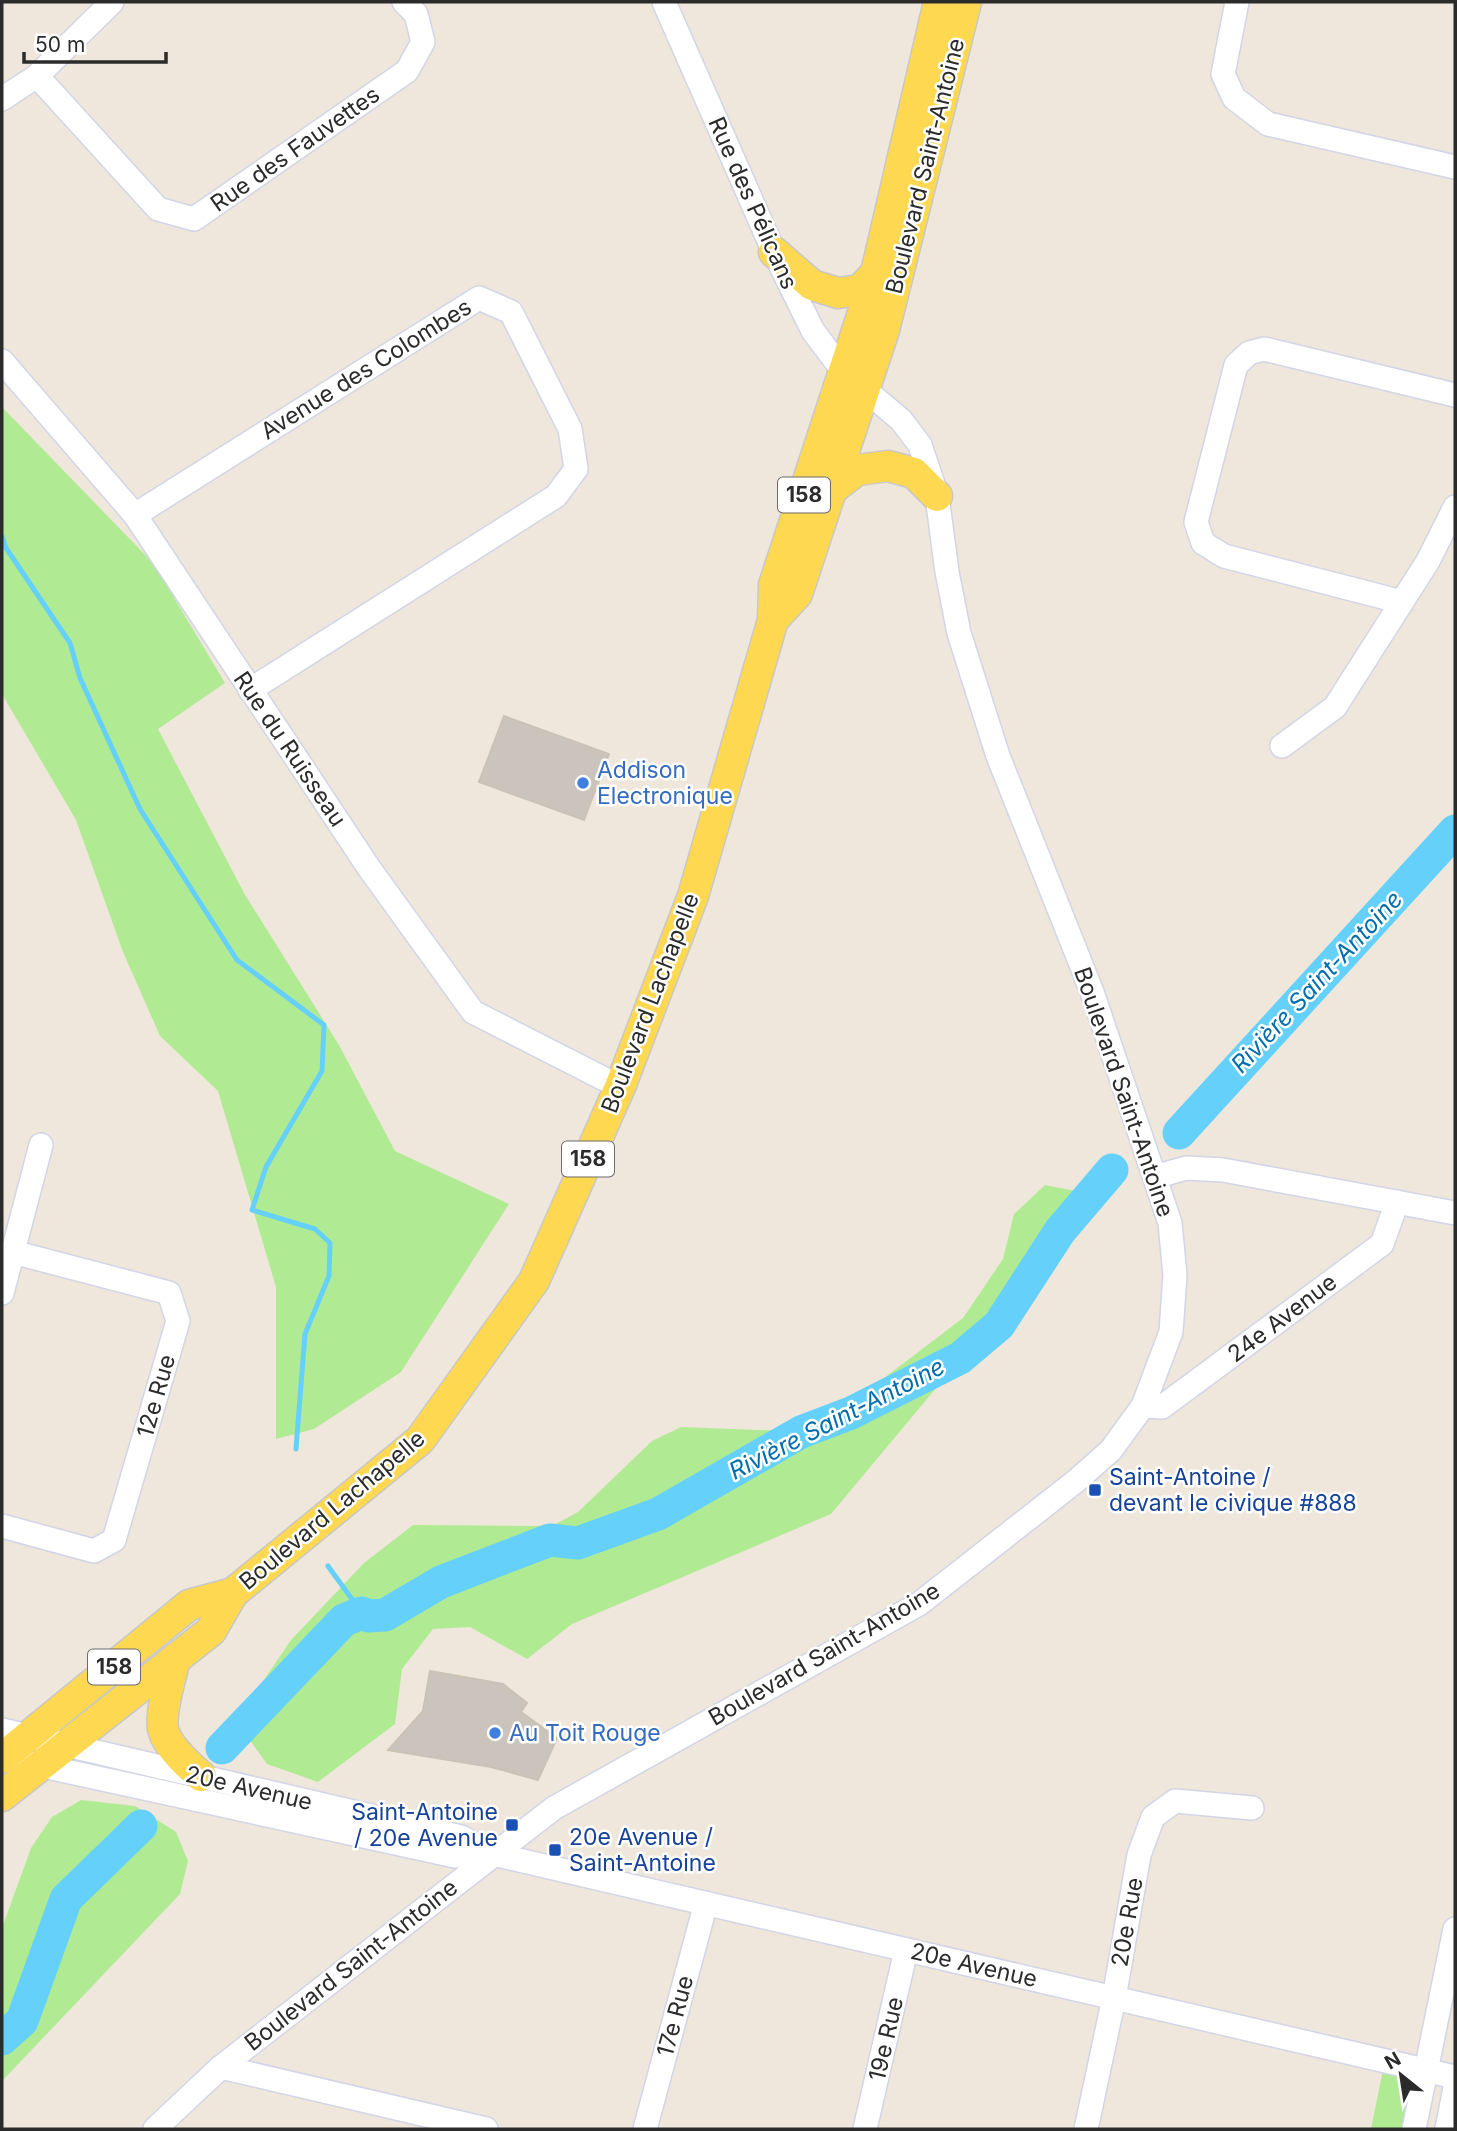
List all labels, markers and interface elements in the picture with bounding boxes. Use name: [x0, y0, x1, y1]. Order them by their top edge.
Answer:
scale bar: [24, 21, 166, 65]
text: 50 m: [35, 32, 85, 57]
street label: Boulevard Saint-Antoine: [880, 35, 970, 297]
street label: Rue des Fauvettes: [205, 80, 385, 218]
street label: Rue des Pélicans: [702, 113, 804, 293]
street label: Avenue des Colombes: [255, 293, 477, 445]
road number: 158: [778, 477, 830, 512]
street label: Rue du Ruisseau: [228, 666, 352, 832]
place label: Addison Electronique: [597, 756, 733, 810]
marker: Addison Electronique: [575, 775, 591, 791]
water label: Rivière Saint-Antoine: [1225, 885, 1408, 1079]
street label: Boulevard Lachapelle: [595, 889, 705, 1117]
street label: Boulevard Saint-Antoine: [1068, 963, 1180, 1221]
road number: 158: [562, 1142, 614, 1176]
street label: 24e Avenue: [1222, 1268, 1342, 1368]
street label: 12e Rue: [131, 1351, 181, 1441]
water label: Rivière Saint-Antoine: [724, 1352, 949, 1486]
street label: Boulevard Lachapelle: [234, 1424, 430, 1596]
place label: Saint-Antoine / devant le civique #888: [1109, 1463, 1357, 1517]
marker: Saint-Antoine / devant le civique #888: [1087, 1482, 1103, 1498]
street label: Boulevard Saint-Antoine: [703, 1576, 945, 1732]
road number: 158: [88, 1650, 140, 1684]
place label: Au Toit Rouge: [509, 1719, 661, 1747]
marker: Au Toit Rouge: [487, 1725, 503, 1741]
street label: 20e Avenue: [183, 1760, 315, 1816]
place label: Saint-Antoine / 20e Avenue: [351, 1798, 498, 1852]
marker: Saint-Antoine / 20e Avenue: [504, 1817, 520, 1833]
place label: 20e Avenue / Saint-Antoine: [569, 1823, 716, 1877]
marker: 20e Avenue / Saint-Antoine: [547, 1842, 563, 1858]
street label: Boulevard Saint-Antoine: [239, 1873, 463, 2057]
street label: 20e Rue: [1105, 1875, 1149, 1969]
street label: 20e Avenue: [908, 1937, 1040, 1993]
street label: 17e Rue: [651, 1972, 699, 2060]
street label: 19e Rue: [863, 1994, 909, 2084]
north arrow: [1366, 2040, 1436, 2110]
text: N: [1381, 2047, 1405, 2074]

